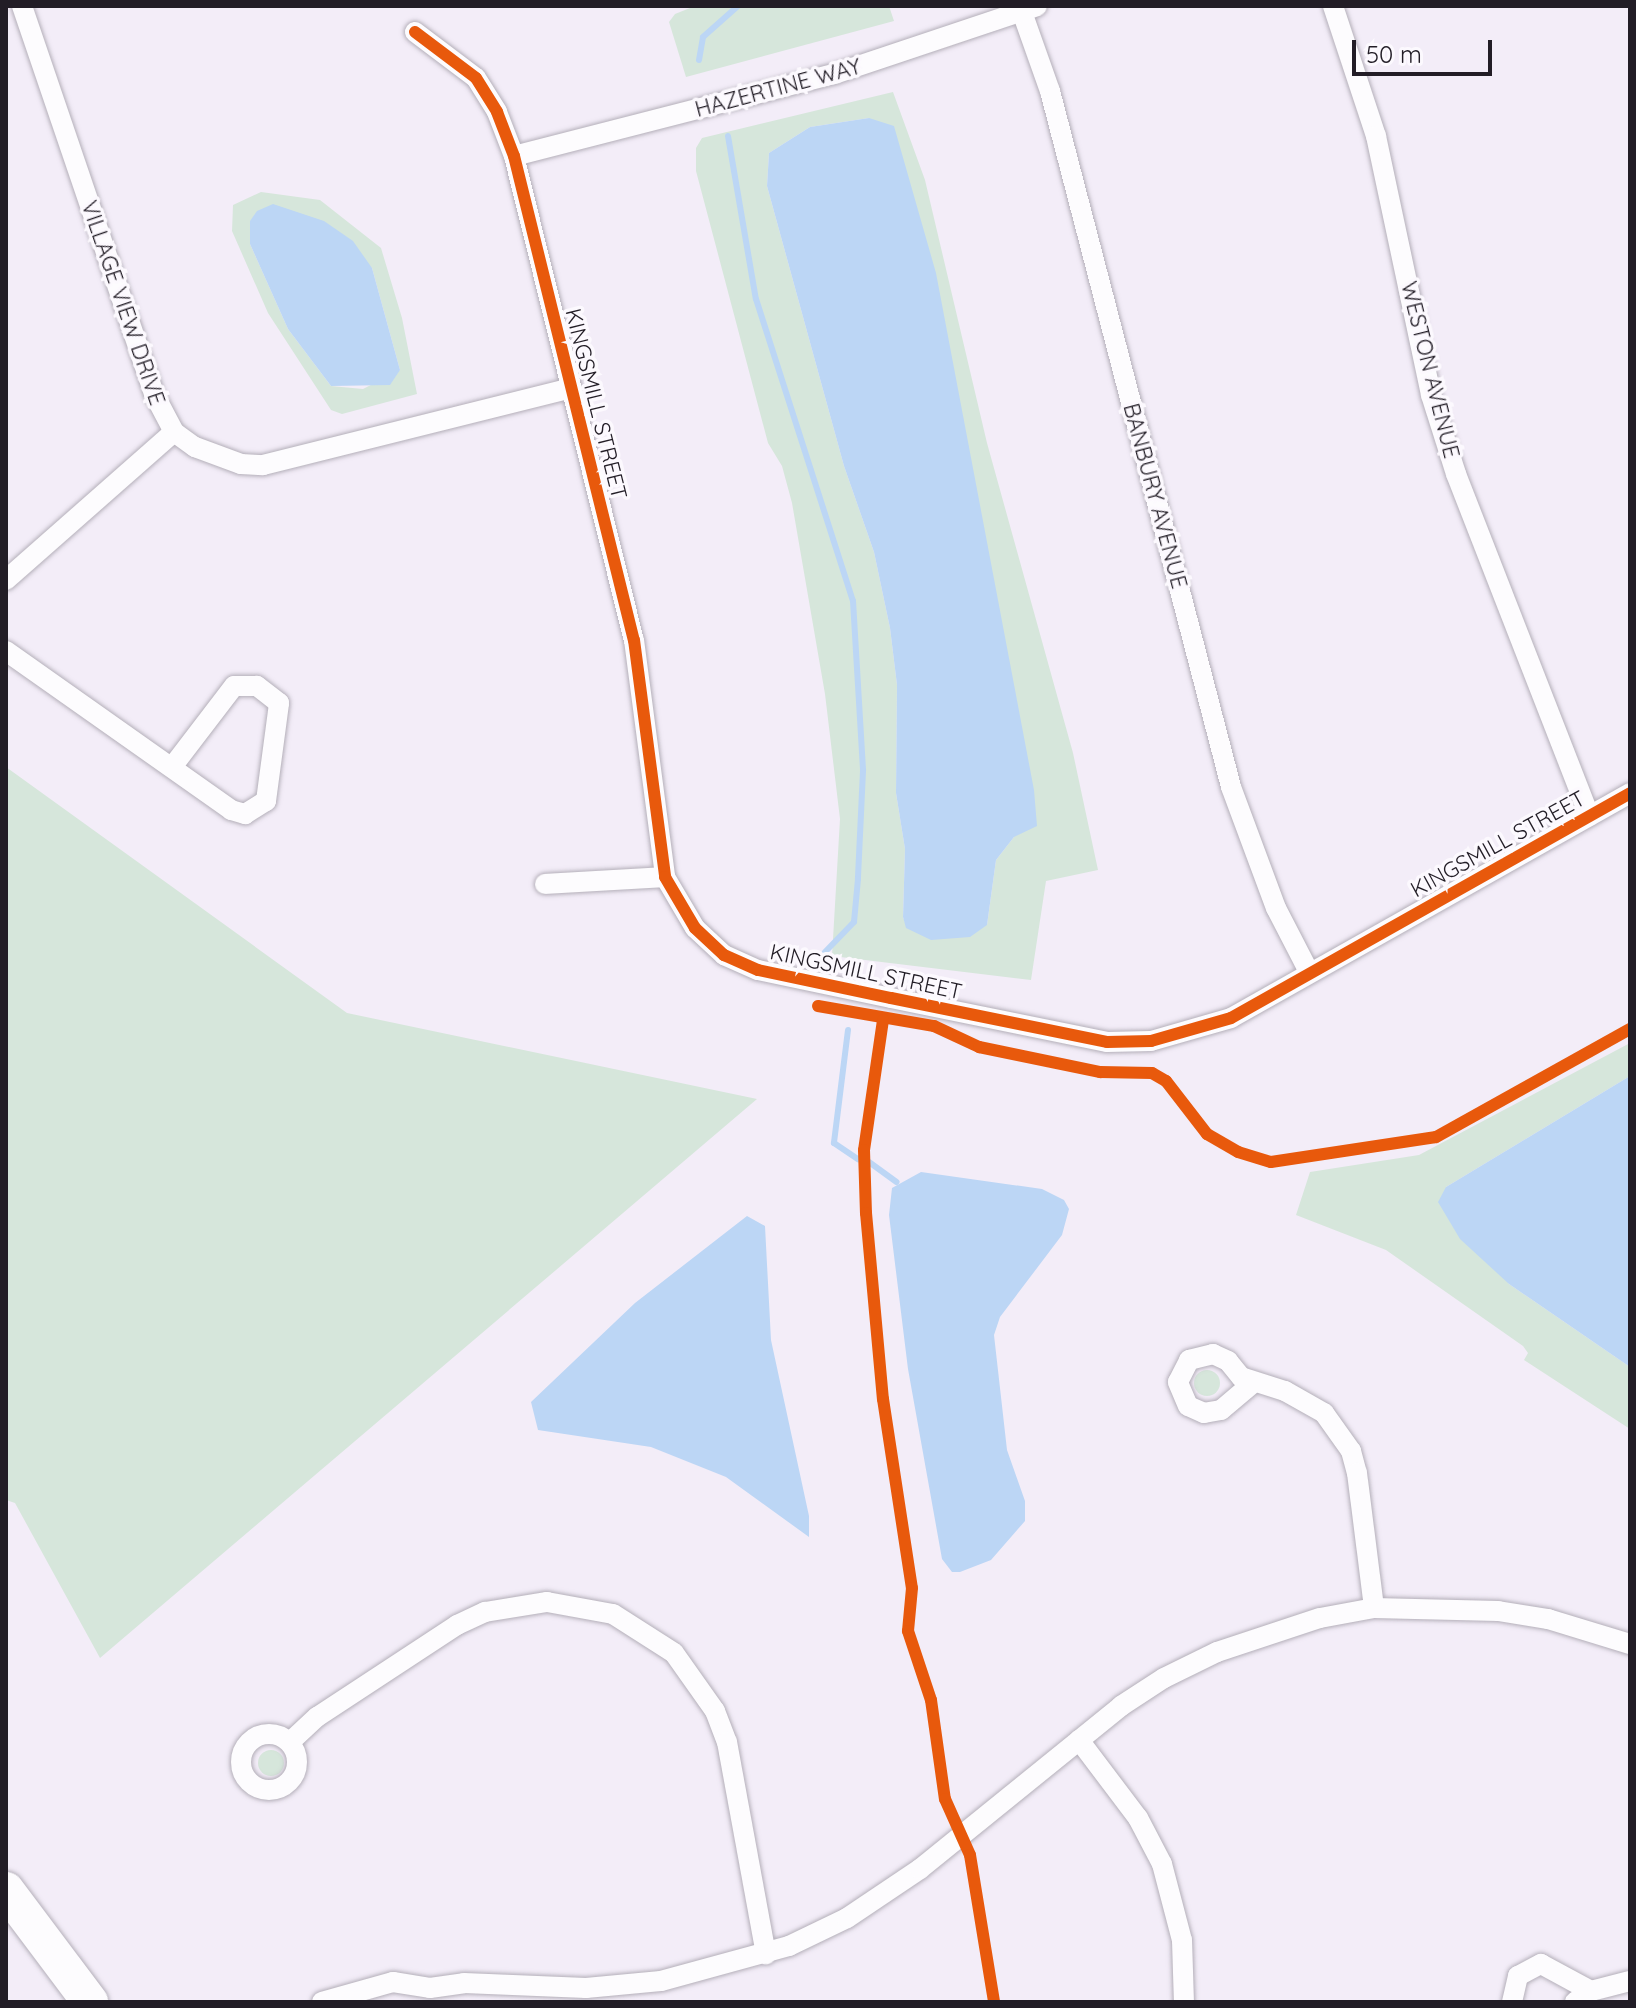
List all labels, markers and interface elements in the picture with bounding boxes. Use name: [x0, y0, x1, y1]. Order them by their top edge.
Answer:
scale bar: [1356, 24, 1496, 74]
text: 50 m: [1366, 39, 1422, 69]
street label: HAZERTINE WAY: [692, 53, 864, 123]
street label: VILLAGE VIEW DRIVE: [76, 197, 170, 409]
street label: WESTON AVENUE: [1395, 279, 1465, 461]
street label: KINGSMILL STREET: [560, 306, 632, 502]
street label: BANBURY AVENUE: [1118, 400, 1192, 592]
street label: KINGSMILL STREET: [1406, 785, 1590, 903]
street label: KINGSMILL STREET: [767, 939, 965, 1005]

